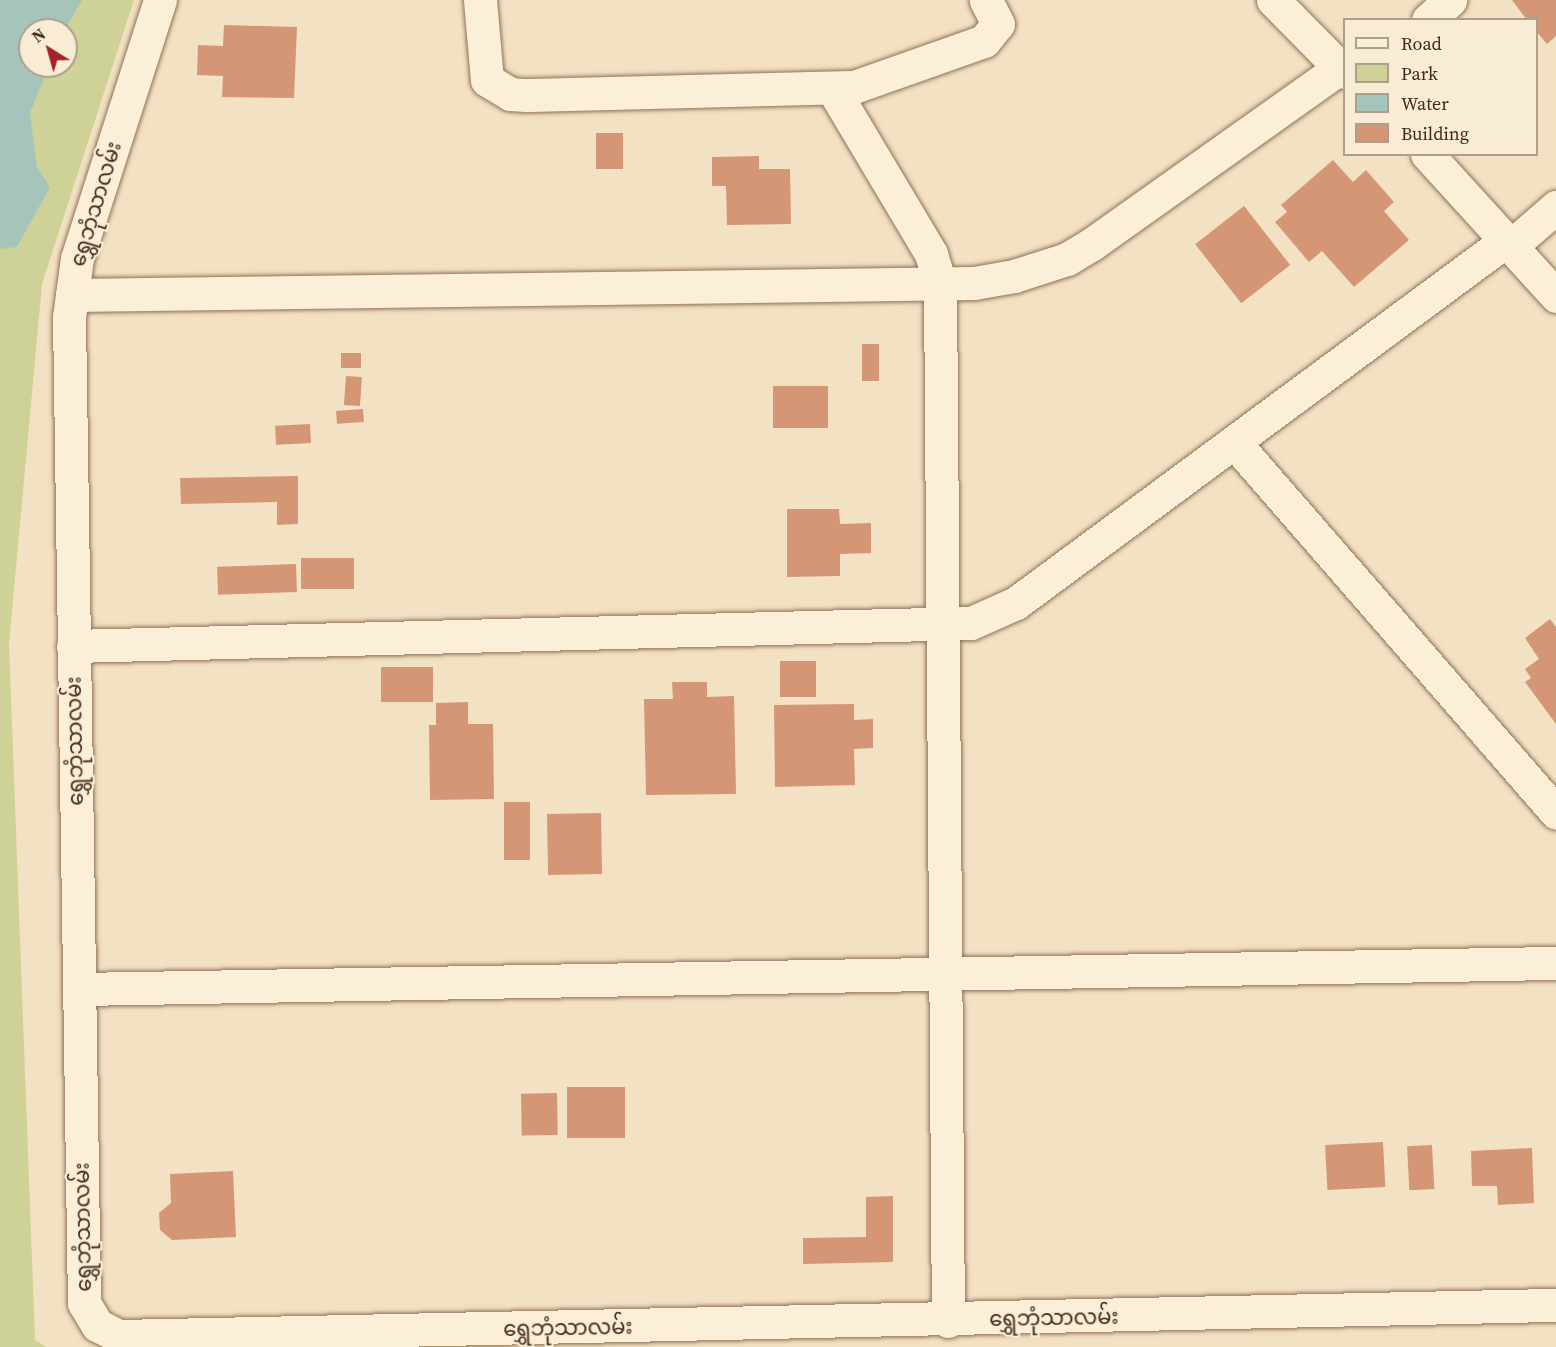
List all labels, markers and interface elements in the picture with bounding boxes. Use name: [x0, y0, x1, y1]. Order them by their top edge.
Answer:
north arrow: [18, 18, 78, 78]
legend: [1343, 18, 1538, 156]
text: N: [27, 23, 50, 48]
text: Road: [1401, 31, 1442, 56]
text: Park: [1401, 61, 1438, 86]
text: Water: [1401, 91, 1449, 116]
text: Building: [1401, 121, 1469, 146]
street label: ရွှေဘုံသာလမ်း: [65, 138, 127, 270]
street label: ရွှေဘုံသာလမ်း: [61, 676, 89, 806]
street label: ရွှေဘုံသာလမ်း: [69, 1162, 97, 1292]
street label: ရွှေဘုံသာလမ်း: [989, 1304, 1119, 1332]
street label: ရွှေဘုံသာလမ်း: [503, 1314, 633, 1342]

